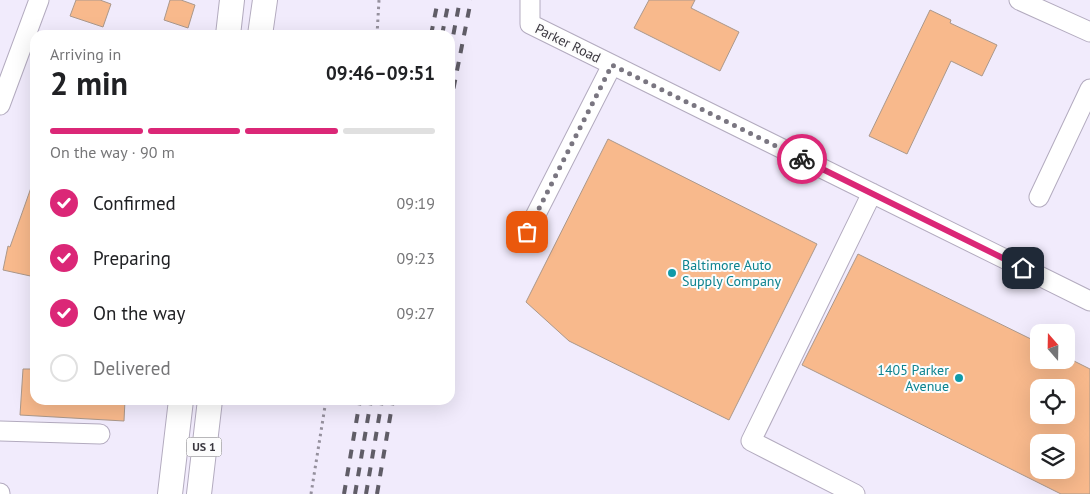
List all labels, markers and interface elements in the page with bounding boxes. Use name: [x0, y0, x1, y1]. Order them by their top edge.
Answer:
street label: Parker Road: [532, 19, 604, 67]
text: Arriving in: [50, 44, 121, 64]
text: 09:46–09:51: [326, 61, 435, 85]
text: 2 min: [50, 62, 128, 104]
courier: [777, 134, 827, 184]
text: On the way · 90 m: [50, 142, 175, 162]
icon: bike: [788, 145, 816, 173]
icon: check: [50, 189, 78, 217]
text: Confirmed: [93, 191, 176, 215]
text: 09:19: [397, 193, 435, 213]
pin: [506, 211, 548, 253]
icon: bag: [513, 218, 541, 246]
icon: check: [50, 244, 78, 272]
text: Preparing: [93, 246, 171, 270]
pin: [1002, 247, 1044, 289]
text: 09:23: [397, 248, 435, 268]
icon: home: [1009, 254, 1037, 282]
place label: Baltimore Auto Supply Company: [682, 256, 782, 290]
marker: Baltimore Auto Supply Company: [666, 267, 678, 279]
icon: check: [50, 299, 78, 327]
text: On the way: [93, 301, 185, 325]
text: 09:27: [397, 303, 435, 323]
north arrow: [1030, 324, 1075, 369]
map controls: [1030, 324, 1075, 479]
text: Delivered: [93, 356, 171, 380]
place label: 1405 Parker Avenue: [877, 361, 949, 395]
marker: 1405 Parker Avenue: [953, 372, 965, 384]
button: locate: [1030, 379, 1075, 424]
button: layers: [1030, 434, 1075, 479]
road number: US 1: [186, 438, 222, 457]

